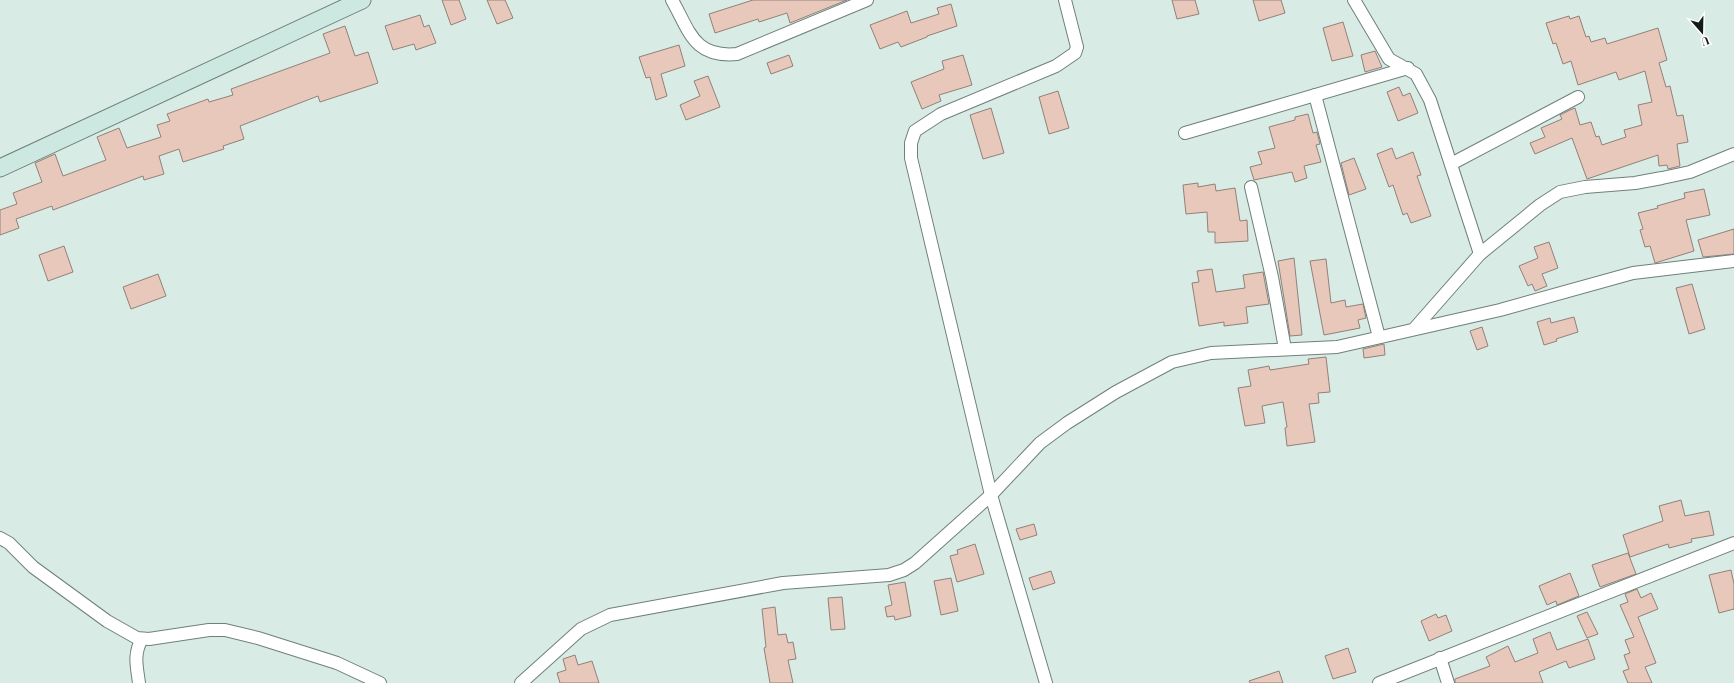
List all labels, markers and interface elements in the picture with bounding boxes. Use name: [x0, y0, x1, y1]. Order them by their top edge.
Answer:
north arrow: [1682, 12, 1722, 52]
text: U: [1699, 34, 1712, 50]

